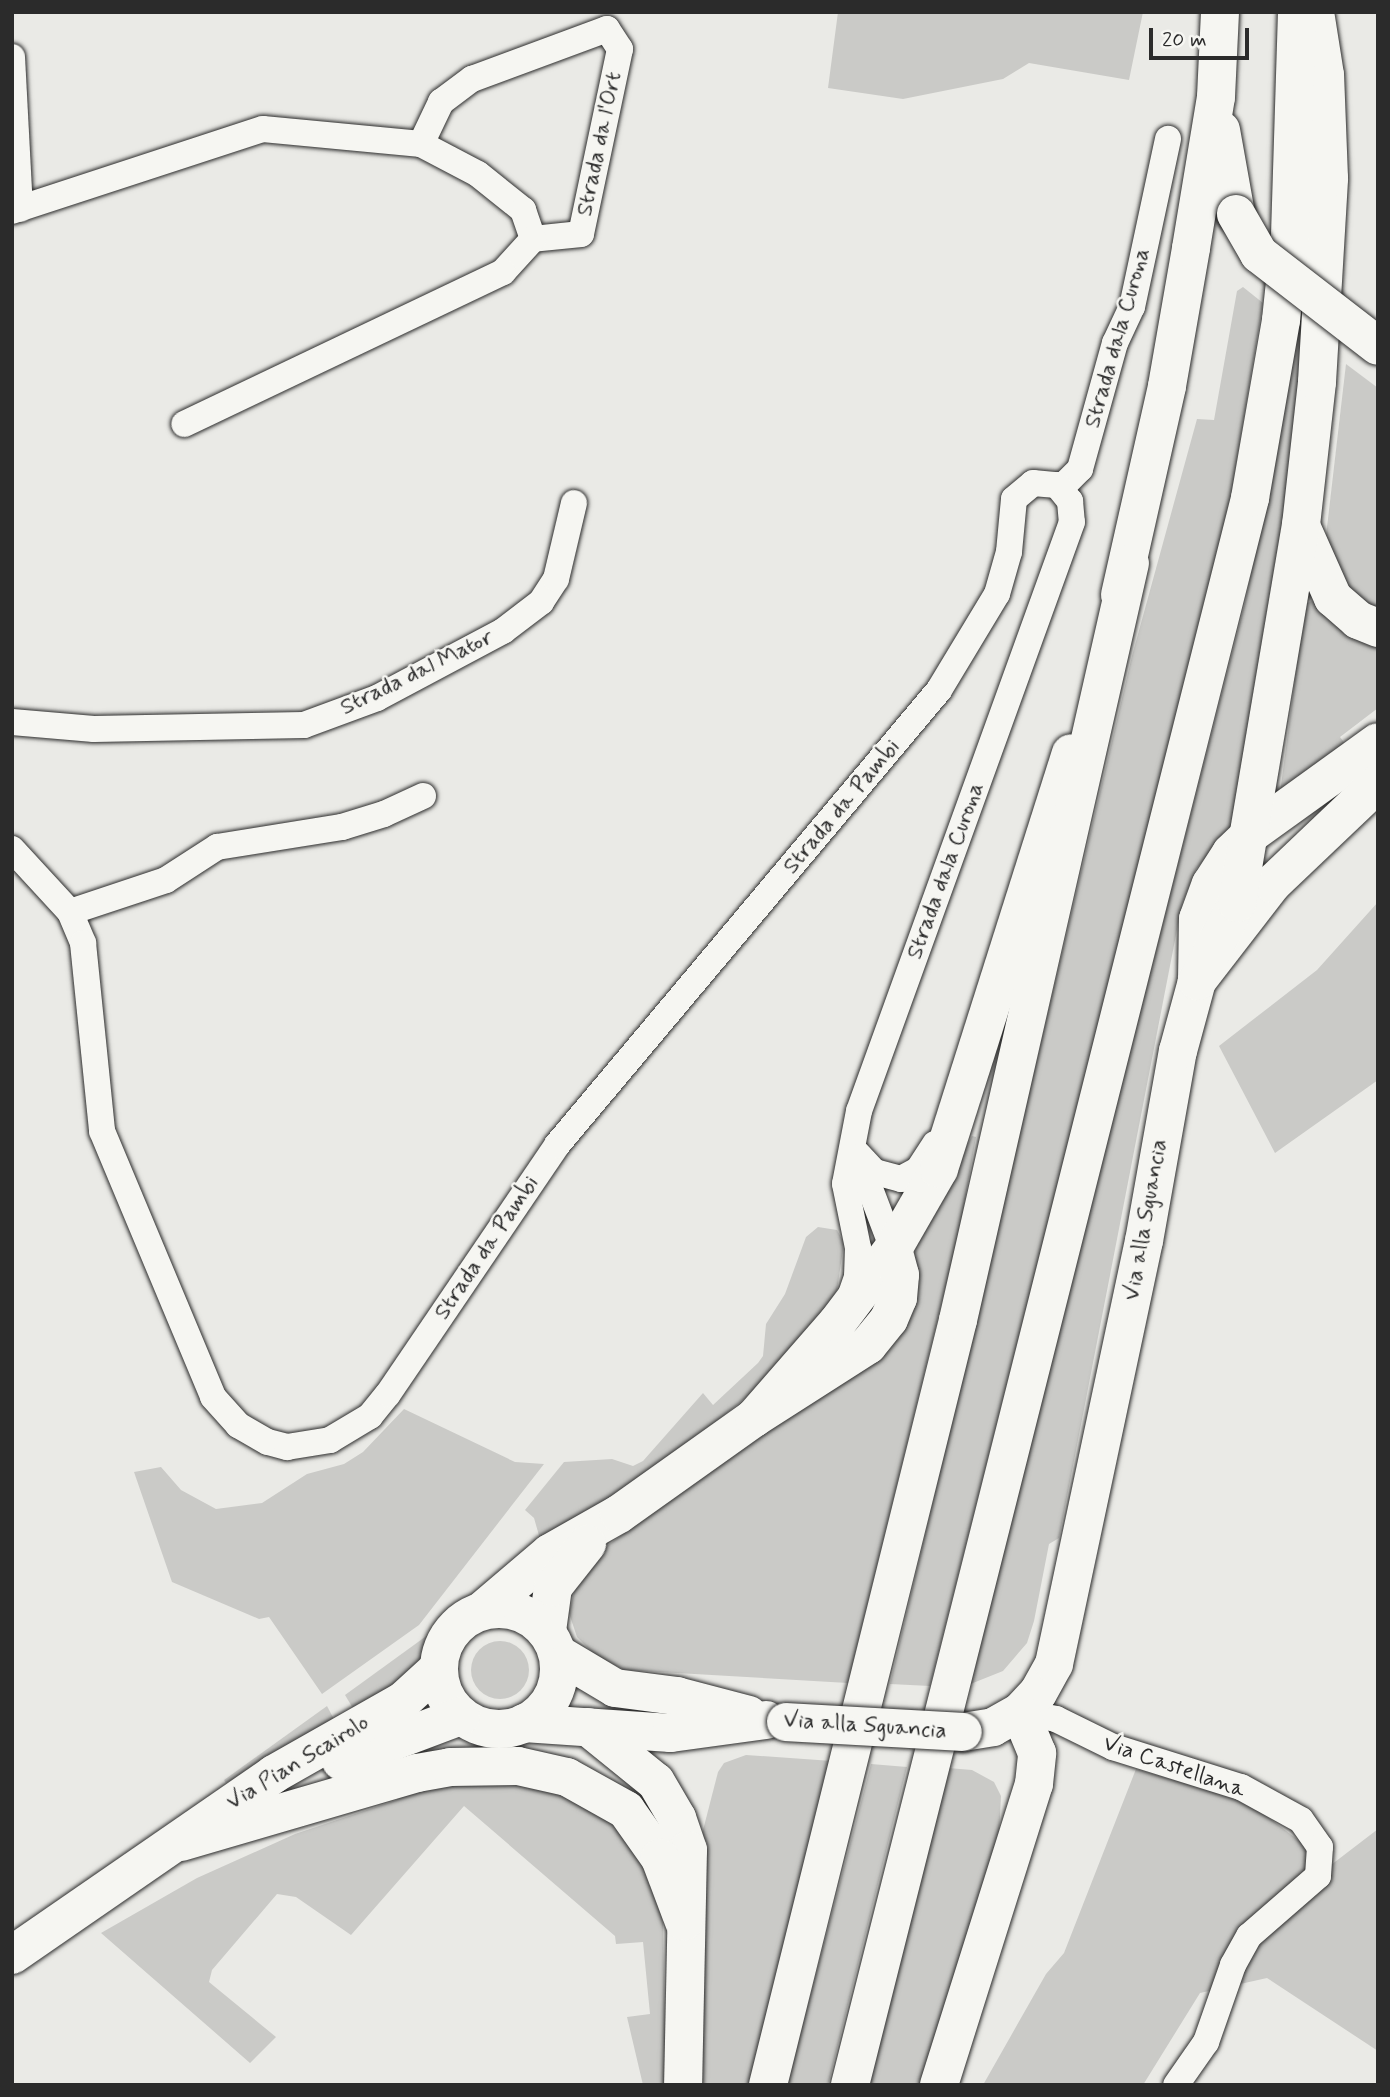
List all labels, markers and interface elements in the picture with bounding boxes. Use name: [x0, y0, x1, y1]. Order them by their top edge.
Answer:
scale bar: [1152, 14, 1252, 58]
text: 20 m: [1162, 26, 1207, 54]
street label: Strada da l'Ort: [572, 71, 628, 217]
street label: Strada dala Curona: [1079, 245, 1157, 431]
street label: Strada dal Mator: [337, 625, 497, 721]
street label: Strada da Pambi: [779, 735, 905, 879]
street label: Strada dala Curona: [901, 779, 991, 963]
street label: Via alla Sguancia: [1118, 1135, 1174, 1305]
street label: Strada da Pambi: [430, 1172, 544, 1324]
street label: Via alla Sguancia: [780, 1706, 950, 1746]
street label: Via Pian Scairolo: [222, 1710, 374, 1816]
street label: Via Castellana: [1100, 1730, 1248, 1804]

